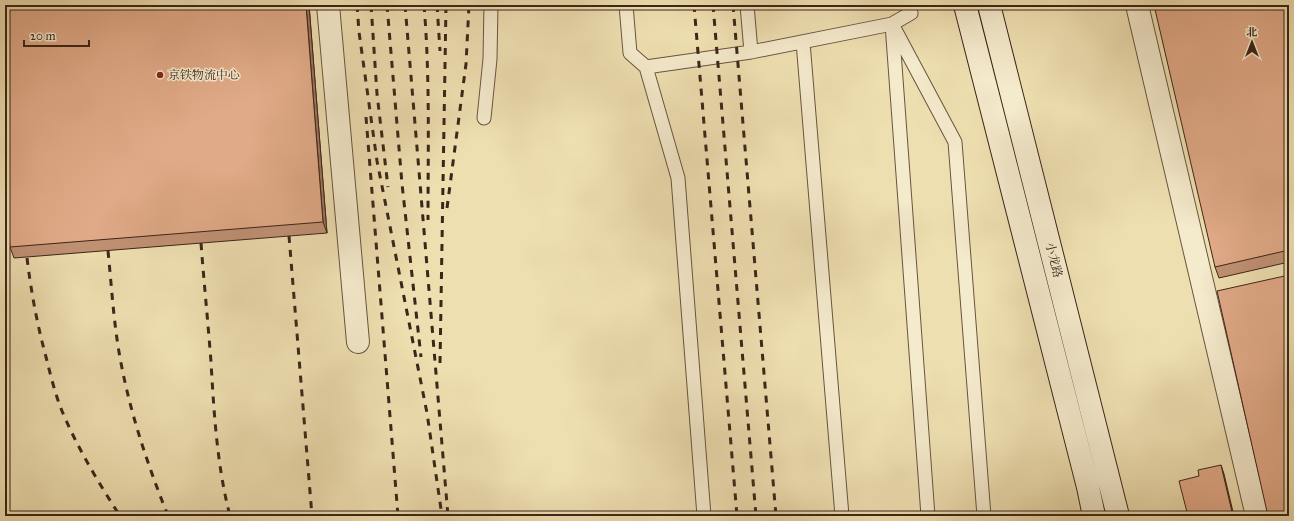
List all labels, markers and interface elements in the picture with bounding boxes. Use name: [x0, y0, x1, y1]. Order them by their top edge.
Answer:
scale bar: [24, 22, 89, 48]
north arrow: [1232, 22, 1272, 62]
text: 北: [1247, 26, 1258, 39]
text: 20 m: [30, 29, 56, 43]
place label: 京铁物流中心: [168, 68, 240, 82]
marker: 京铁物流中心: [155, 70, 165, 80]
street label: 小龙路: [1043, 241, 1065, 279]

